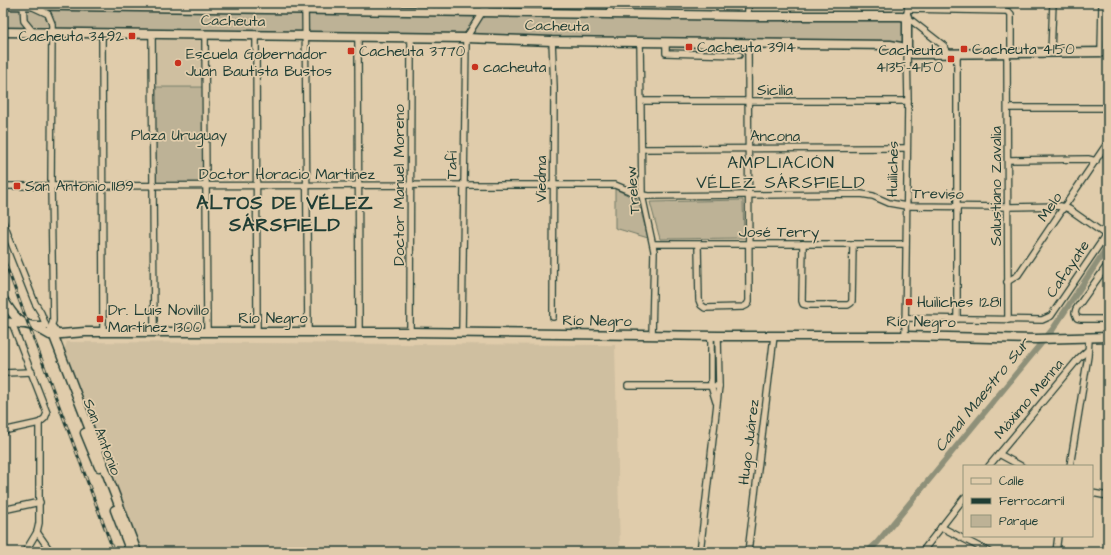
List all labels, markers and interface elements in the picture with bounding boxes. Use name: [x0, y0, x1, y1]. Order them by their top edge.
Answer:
street label: Cacheuta: [201, 10, 266, 32]
street label: Cacheuta: [525, 15, 590, 37]
place label: Cacheuta 3492: [18, 26, 124, 47]
marker: Cacheuta 3492: [127, 31, 137, 41]
place label: Cacheuta 3914: [697, 37, 796, 58]
place label: Cacheuta 4150: [972, 39, 1075, 60]
place label: Cacheuta 4135-4150: [876, 40, 944, 78]
place label: Cacheuta 3770: [359, 41, 466, 62]
marker: Cacheuta 3914: [684, 42, 694, 52]
place label: Escuela Gobernador Juan Bautista Bustos: [186, 44, 332, 82]
marker: Cacheuta 4150: [959, 44, 969, 54]
marker: Cacheuta 3770: [346, 46, 356, 56]
marker: Cacheuta 4135-4150: [946, 54, 956, 64]
place label: cacheuta: [483, 57, 547, 78]
marker: Escuela Gobernador Juan Bautista Bustos: [173, 58, 183, 68]
marker: cacheuta: [470, 62, 480, 72]
street label: Sicilia: [757, 80, 793, 101]
street label: Doctor Manuel Moreno: [389, 104, 410, 266]
park label: Plaza Uruguay: [131, 125, 227, 147]
street label: Ancona: [750, 126, 800, 147]
street label: Salustiano Zavalia: [986, 126, 1007, 246]
street label: Huiliches: [882, 140, 904, 197]
street label: Tafí: [441, 150, 463, 179]
district label: AMPLIACIÓN VÉLEZ SÁRSFIELD: [696, 151, 866, 195]
street label: Viedma: [531, 155, 552, 202]
street label: Doctor Horacio Martinez: [199, 164, 375, 185]
street label: Trelew: [620, 165, 646, 215]
place label: San Antonio 1189: [25, 176, 134, 197]
marker: San Antonio 1189: [12, 181, 22, 191]
street label: Treviso: [912, 183, 965, 205]
street label: Melo: [1033, 188, 1068, 226]
district label: ALTOS DE VÉLEZ SÁRSFIELD: [196, 190, 374, 239]
street label: José Terry: [739, 222, 819, 244]
street label: Cafayate: [1041, 236, 1096, 302]
place label: Huiliches 1281: [917, 292, 1001, 313]
marker: Huiliches 1281: [904, 297, 914, 307]
place label: Dr. Luis Novillo Martínez 1300: [108, 300, 210, 338]
street label: Río Negro: [238, 308, 308, 330]
street label: Río Negro: [562, 310, 632, 333]
street label: Río Negro: [886, 311, 956, 334]
marker: Dr. Luis Novillo Martínez 1300: [95, 314, 105, 324]
water label: Canal Maestro Sur: [929, 332, 1036, 457]
street label: Máximo Menna: [989, 354, 1069, 444]
street label: San Antonio: [78, 396, 126, 479]
street label: Hugo Juárez: [733, 398, 766, 486]
legend: [963, 465, 1093, 537]
text: Calle: [999, 473, 1024, 490]
text: Ferrocarril: [999, 493, 1065, 510]
text: Parque: [999, 513, 1039, 530]

